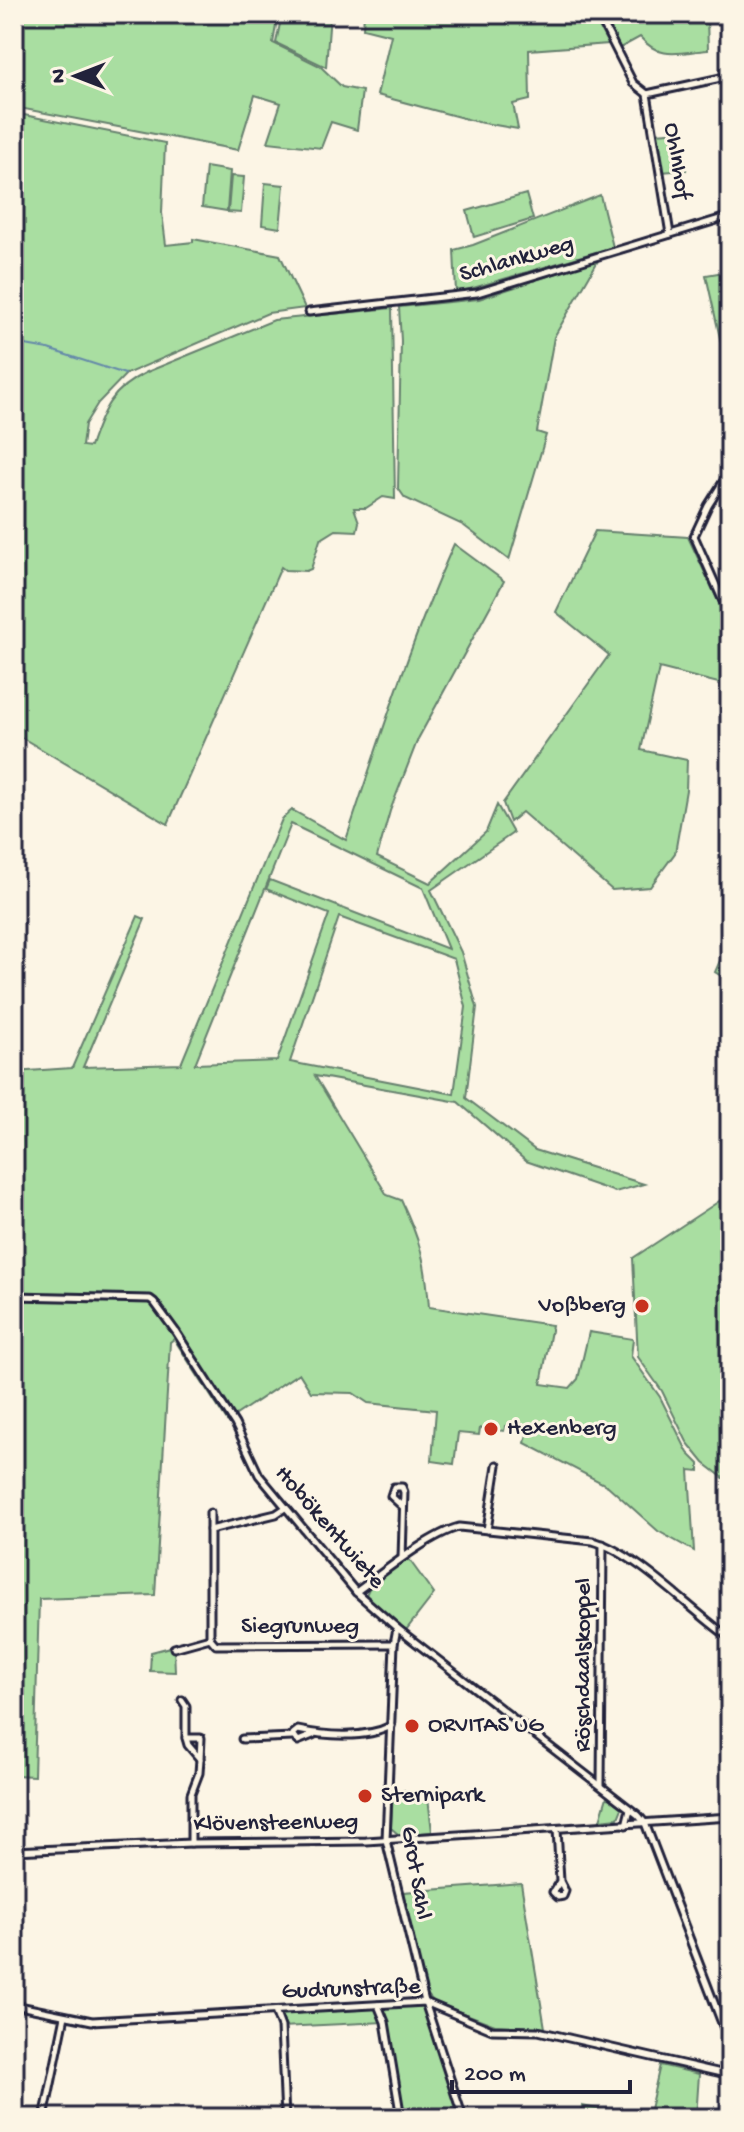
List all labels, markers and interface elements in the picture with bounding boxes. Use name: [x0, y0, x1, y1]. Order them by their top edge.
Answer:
north arrow: [36, 36, 116, 116]
text: N: [47, 69, 73, 83]
street label: Ohlnhof: [656, 121, 697, 203]
street label: Schlankweg: [457, 230, 577, 290]
place label: Voßberg: [537, 1292, 626, 1321]
marker: Voßberg: [633, 1297, 651, 1315]
place label: Hexenberg: [507, 1415, 617, 1444]
marker: Hexenberg: [482, 1420, 500, 1438]
street label: Hobökentwiete: [268, 1460, 391, 1596]
street label: Röschdaalskoppel: [570, 1578, 599, 1752]
street label: Siegrunweg: [241, 1613, 359, 1642]
place label: ORVITAS UG: [428, 1712, 544, 1741]
marker: ORVITAS UG: [403, 1717, 421, 1735]
place label: Sternipark: [381, 1782, 486, 1811]
marker: Sternipark: [356, 1787, 374, 1805]
street label: Klövensteenweg: [193, 1808, 359, 1840]
street label: Grot Sahl: [393, 1824, 437, 1922]
street label: Gudrunstraße: [281, 1973, 422, 2007]
scale bar: [452, 2044, 630, 2094]
text: 200 m: [464, 2061, 526, 2090]

